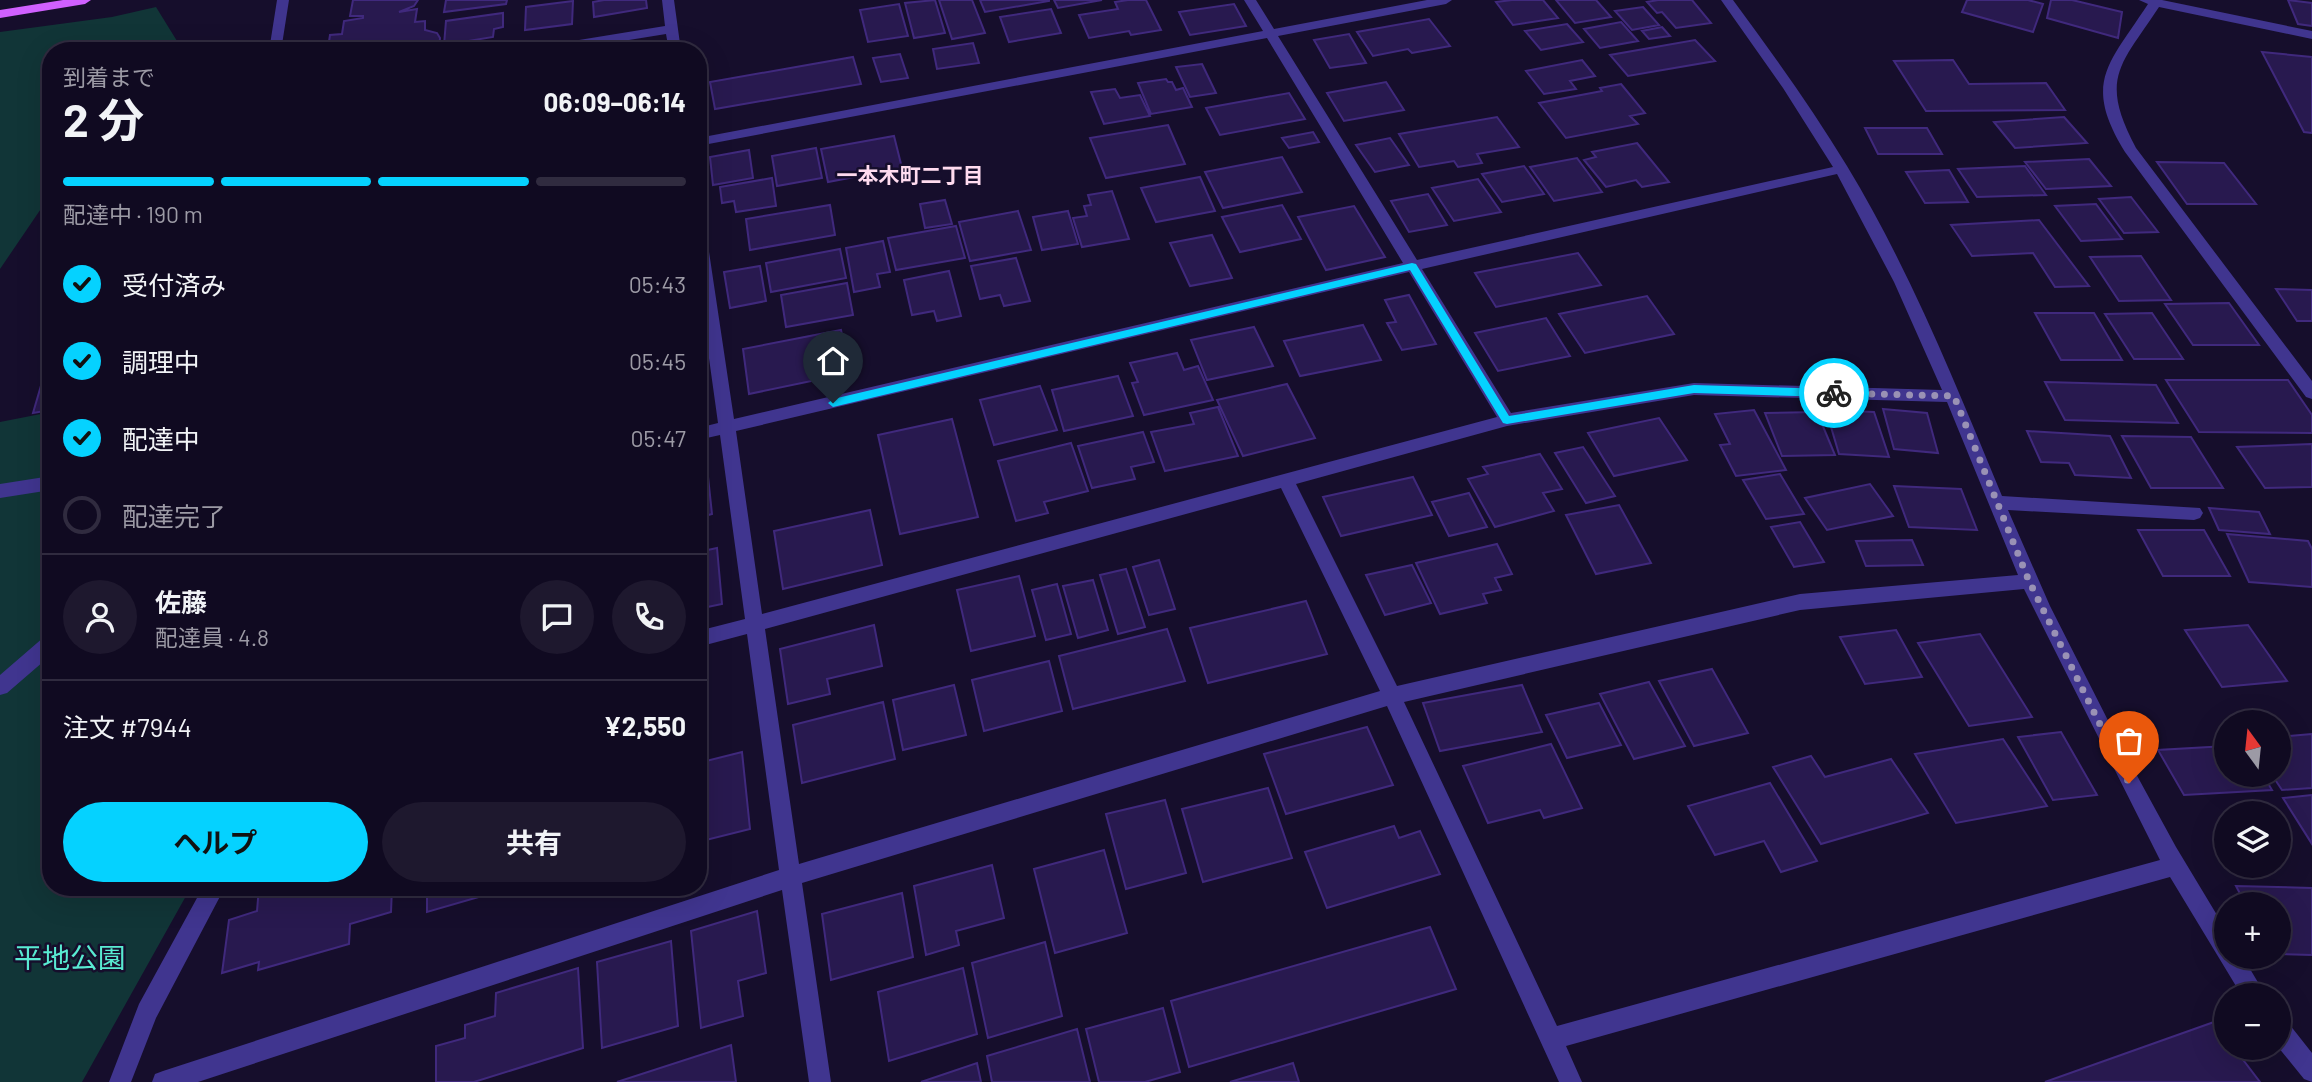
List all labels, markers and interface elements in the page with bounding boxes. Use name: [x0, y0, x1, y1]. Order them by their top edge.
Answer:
text: 到着まで: [63, 63, 155, 91]
text: 06:09–06:14: [544, 86, 686, 117]
text: 2 分: [63, 91, 144, 146]
district label: 一本木町二丁目: [837, 162, 984, 187]
text: 配達中 · 190 m: [63, 200, 203, 228]
icon: check: [63, 265, 101, 303]
text: 受付済み: [122, 269, 226, 300]
text: 05:43: [629, 270, 686, 298]
pin: [803, 331, 863, 403]
icon: check: [63, 342, 101, 380]
icon: home: [814, 342, 852, 380]
text: 調理中: [122, 346, 200, 377]
text: 05:45: [629, 347, 686, 375]
courier: [1799, 358, 1869, 428]
icon: bike: [1815, 374, 1853, 412]
icon: check: [63, 419, 101, 457]
text: 配達中: [122, 423, 200, 454]
text: 05:47: [631, 424, 686, 452]
text: 配達完了: [122, 500, 226, 531]
button: person: [63, 580, 137, 654]
button: chat: [520, 580, 594, 654]
button: phone: [612, 580, 686, 654]
text: 佐藤: [155, 586, 207, 617]
text: 配達員 · 4.8: [155, 623, 269, 651]
text: ¥2,550: [604, 710, 686, 741]
north arrow: [2214, 710, 2291, 788]
map controls: [2214, 710, 2291, 1060]
text: 注文 #7944: [63, 711, 192, 742]
pin: [2099, 711, 2159, 783]
icon: bag: [2110, 722, 2148, 760]
button: layers: [2214, 801, 2291, 878]
button: ヘルプ: [63, 802, 368, 882]
button: 共有: [382, 802, 686, 882]
button: +: [2214, 892, 2291, 969]
park label: 平地公園: [14, 940, 126, 974]
button: −: [2214, 983, 2291, 1060]

